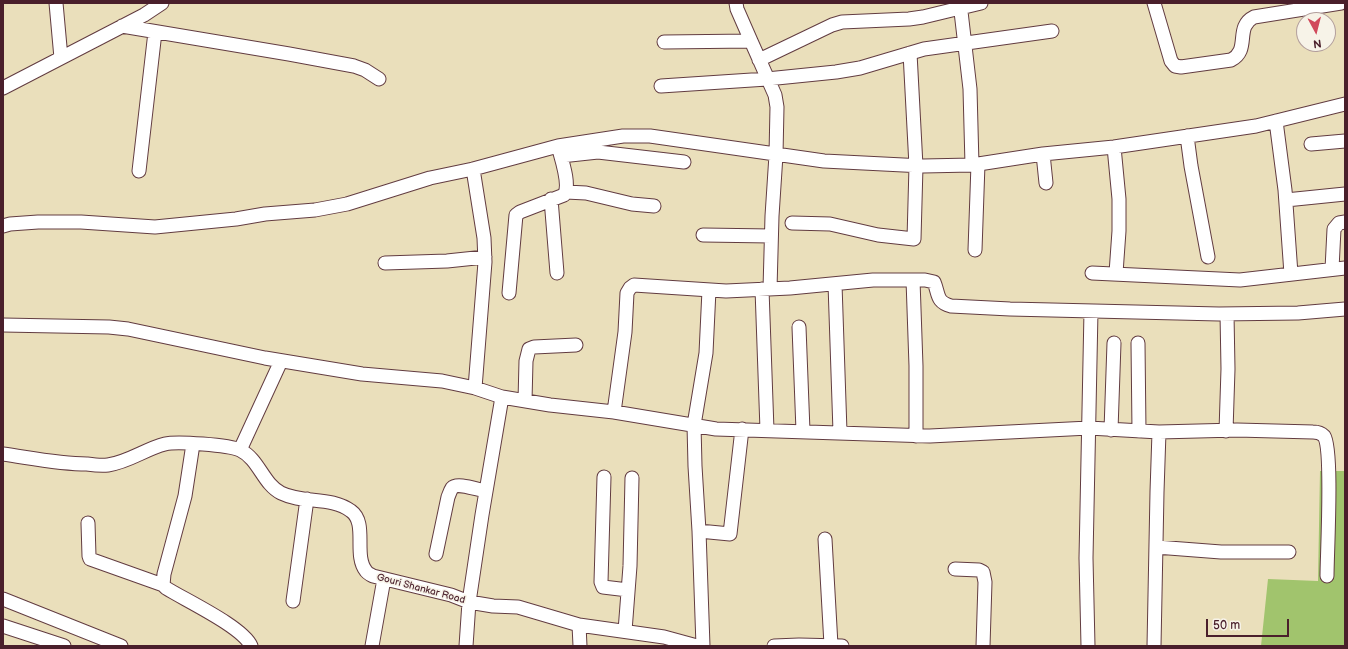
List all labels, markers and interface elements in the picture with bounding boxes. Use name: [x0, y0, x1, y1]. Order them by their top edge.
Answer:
north arrow: [1296, 12, 1336, 52]
text: N: [1313, 36, 1322, 50]
street label: Gouri Shankar Road: [375, 571, 467, 607]
scale bar: [1208, 611, 1291, 637]
text: 50 m: [1213, 618, 1240, 633]

